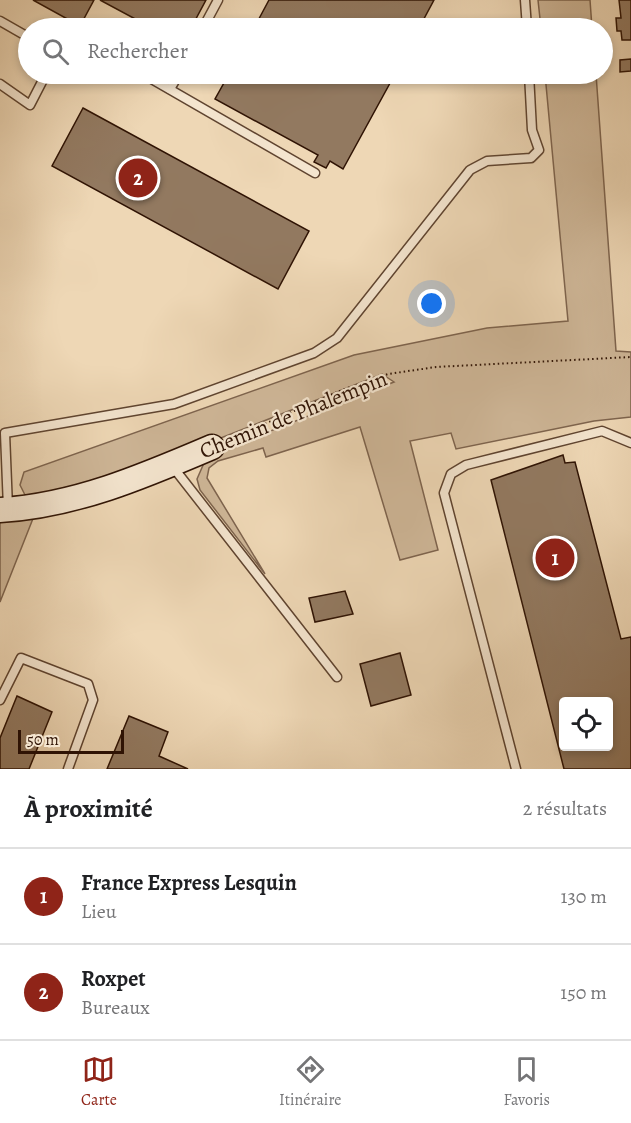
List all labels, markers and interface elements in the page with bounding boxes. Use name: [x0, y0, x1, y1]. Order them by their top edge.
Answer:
search box: [18, 18, 613, 84]
icon: search: [39, 35, 72, 68]
text: Rechercher: [87, 36, 188, 66]
pin: 2: [118, 156, 158, 201]
your location: [417, 289, 446, 318]
street label: Chemin de Phalempin: [195, 364, 392, 466]
pin: 1: [536, 536, 574, 580]
map controls: [559, 697, 613, 751]
button: locate: [559, 697, 613, 751]
scale bar: [18, 727, 124, 754]
text: 50 m: [27, 729, 59, 751]
text: À proximité: [24, 791, 153, 826]
text: 2 résultats: [523, 795, 607, 822]
text: France Express Lesquin: [81, 868, 297, 898]
text: 1: [40, 883, 47, 910]
text: 130 m: [561, 883, 607, 910]
text: Lieu: [81, 898, 117, 925]
text: Roxpet: [81, 964, 146, 994]
text: 2: [39, 979, 48, 1006]
text: 150 m: [560, 979, 607, 1006]
text: Bureaux: [81, 994, 150, 1021]
tab: Carte: [81, 1053, 117, 1111]
tab: Itinéraire: [279, 1053, 342, 1111]
tab: Favoris: [503, 1053, 550, 1111]

